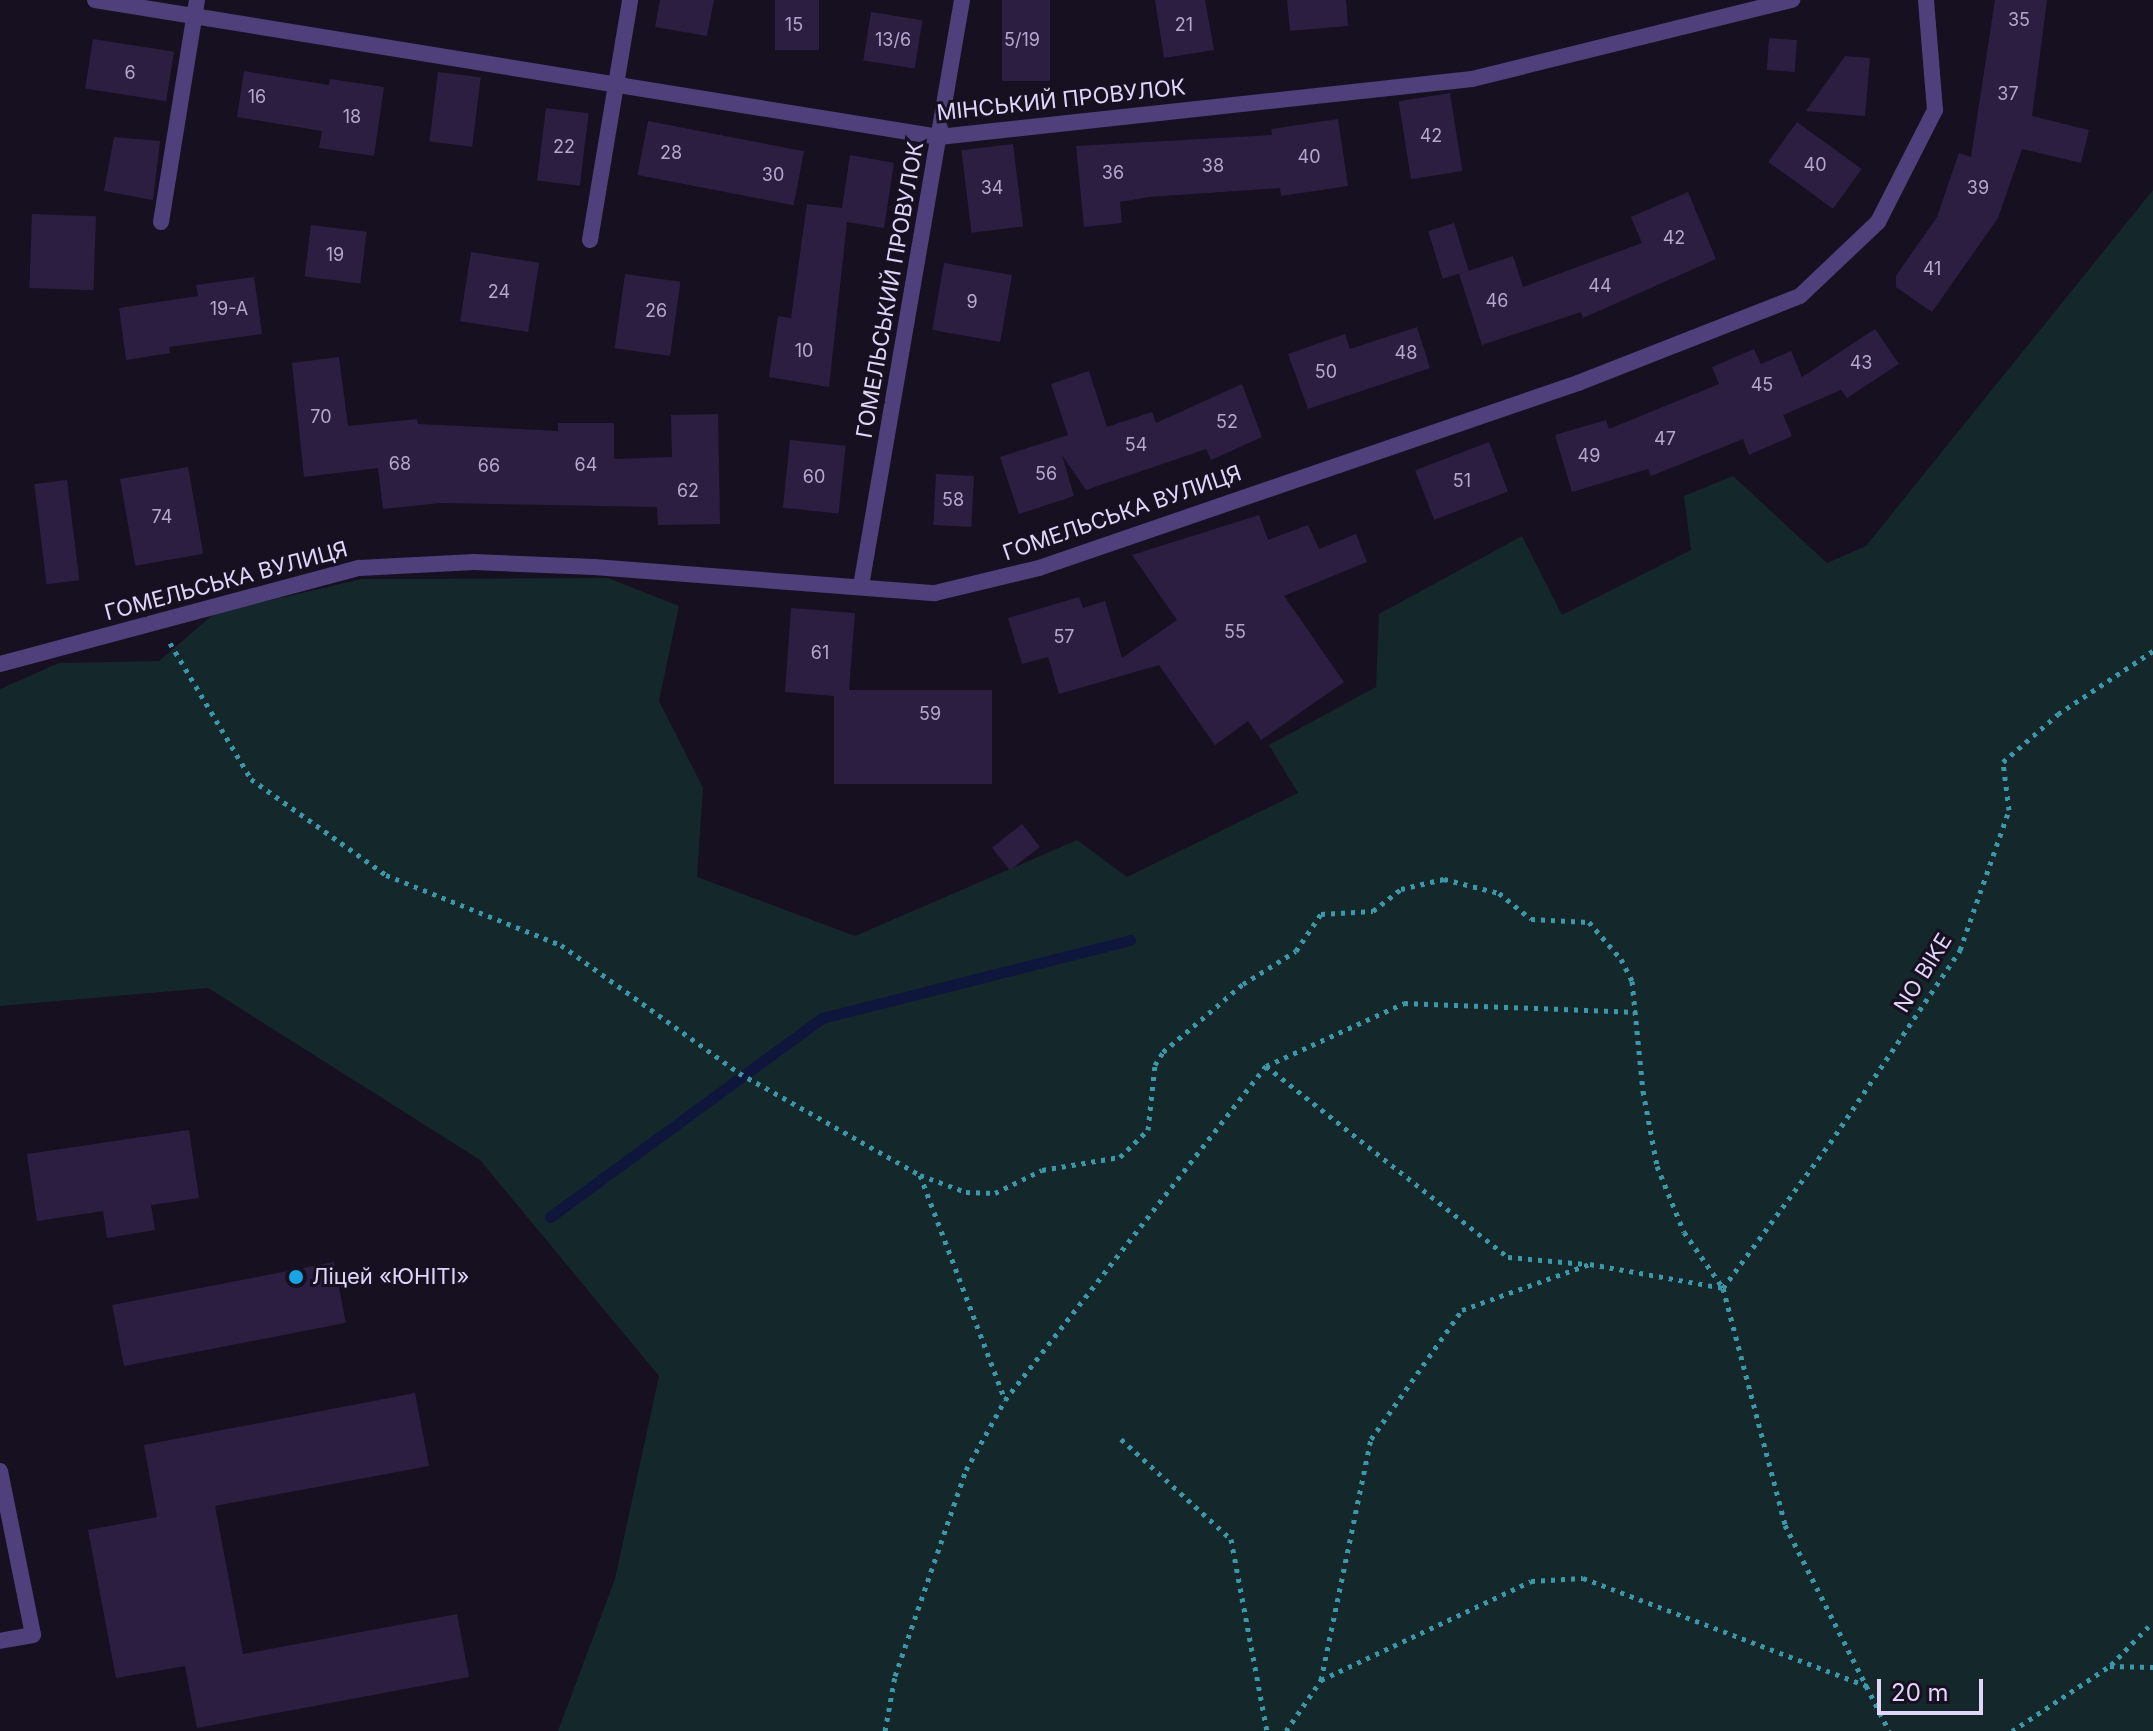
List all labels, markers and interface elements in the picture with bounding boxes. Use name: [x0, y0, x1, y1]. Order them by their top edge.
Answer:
house number: 35: [2008, 9, 2030, 31]
house number: 15: [785, 14, 803, 36]
house number: 21: [1175, 14, 1193, 36]
house number: 13/6: [875, 29, 911, 51]
house number: 5/19: [1004, 29, 1040, 51]
house number: 6: [124, 62, 136, 84]
street label: МІНСЬКИЙ ПРОВУЛОК: [935, 74, 1187, 126]
house number: 37: [1997, 83, 2019, 105]
house number: 16: [248, 86, 266, 108]
house number: 18: [343, 106, 361, 128]
house number: 42: [1420, 125, 1442, 147]
house number: 22: [553, 136, 575, 158]
street label: ГОМЕЛЬСЬКИЙ ПРОВУЛОК: [851, 140, 929, 440]
house number: 28: [660, 142, 682, 164]
house number: 40: [1298, 146, 1320, 168]
house number: 40: [1804, 154, 1826, 176]
house number: 38: [1202, 155, 1224, 177]
house number: 36: [1102, 162, 1124, 184]
house number: 30: [762, 164, 784, 186]
house number: 34: [981, 177, 1003, 199]
house number: 39: [1967, 177, 1989, 199]
house number: 42: [1663, 227, 1685, 249]
house number: 19: [326, 244, 344, 266]
house number: 41: [1923, 258, 1941, 280]
house number: 44: [1588, 275, 1612, 297]
house number: 24: [488, 281, 510, 303]
house number: 46: [1486, 290, 1508, 312]
house number: 9: [966, 291, 978, 313]
house number: 19-А: [210, 298, 248, 320]
house number: 26: [645, 300, 667, 322]
house number: 10: [795, 340, 813, 362]
house number: 48: [1395, 342, 1417, 364]
house number: 43: [1850, 352, 1872, 374]
house number: 50: [1315, 361, 1337, 383]
house number: 45: [1751, 374, 1773, 396]
house number: 70: [310, 406, 332, 428]
house number: 52: [1216, 411, 1238, 433]
house number: 47: [1654, 428, 1676, 450]
house number: 54: [1125, 434, 1147, 456]
house number: 49: [1578, 445, 1600, 467]
house number: 68: [389, 453, 411, 475]
house number: 64: [575, 454, 597, 476]
house number: 66: [478, 455, 500, 477]
street label: ГОМЕЛЬСЬКА ВУЛИЦЯ: [999, 460, 1245, 566]
house number: 56: [1035, 463, 1057, 485]
house number: 60: [803, 466, 825, 488]
house number: 51: [1453, 470, 1471, 492]
house number: 62: [677, 480, 699, 502]
house number: 58: [942, 489, 964, 511]
house number: 74: [152, 506, 172, 528]
street label: ГОМЕЛЬСЬКА ВУЛИЦЯ: [102, 536, 350, 626]
house number: 55: [1224, 621, 1246, 643]
house number: 57: [1053, 626, 1075, 648]
house number: 61: [811, 642, 829, 664]
house number: 59: [919, 703, 941, 725]
street label: NO BIKE: [1889, 929, 1957, 1017]
place label: Ліцей «ЮНІТІ»: [312, 1264, 469, 1290]
marker: Ліцей «ЮНІТІ»: [287, 1268, 305, 1286]
scale bar: [1881, 1663, 1987, 1713]
text: 20 m: [1891, 1678, 1949, 1707]

